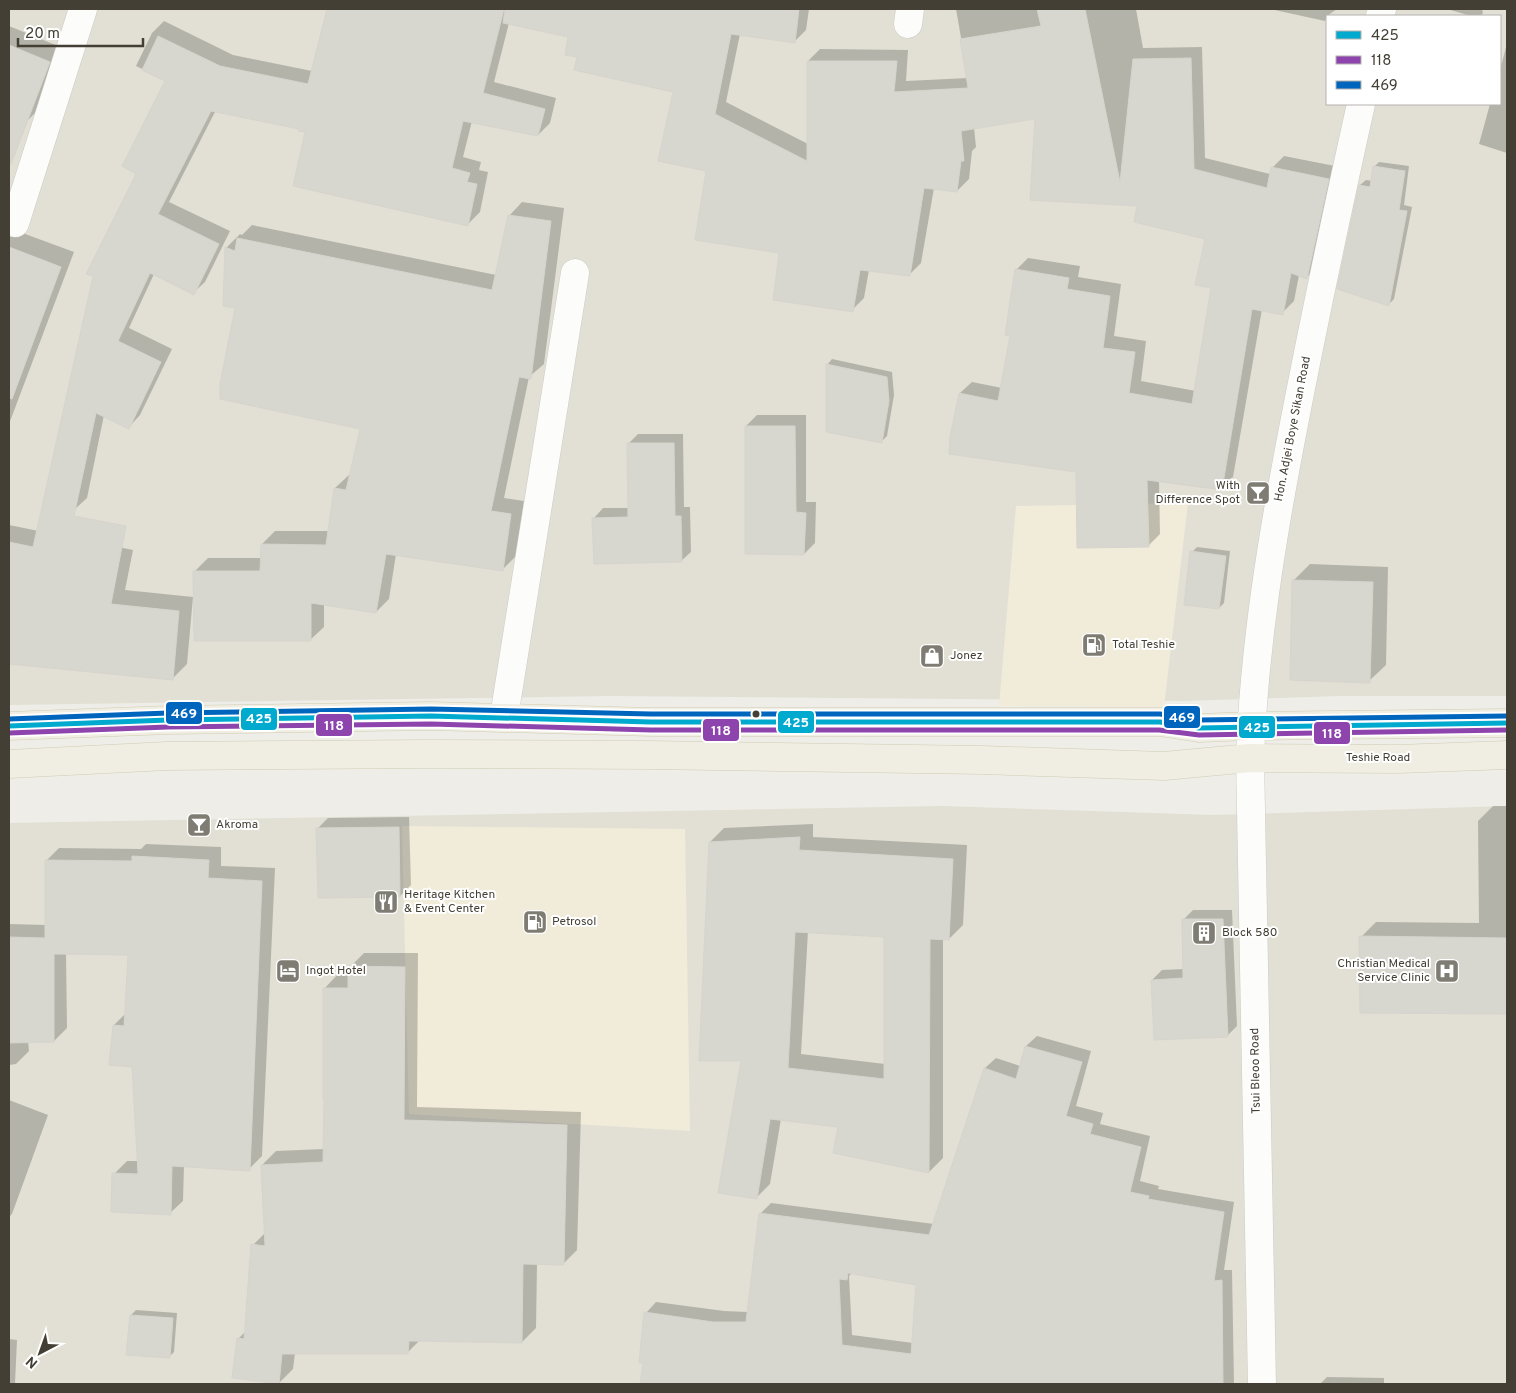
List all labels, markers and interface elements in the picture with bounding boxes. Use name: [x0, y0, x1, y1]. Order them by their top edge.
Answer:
scale bar: [18, 15, 142, 47]
legend: [1326, 15, 1501, 105]
text: 20 m: [25, 25, 60, 44]
text: 425: [1371, 27, 1399, 46]
text: 118: [1371, 52, 1391, 71]
text: 469: [1371, 77, 1398, 96]
street label: Hon. Adjei Boye Sikan Road: [1271, 355, 1315, 503]
place label: With Difference Spot: [1156, 478, 1240, 508]
bar icon: With Difference Spot: [1245, 480, 1271, 506]
fuel station icon: Total Teshie: [1081, 632, 1107, 658]
place label: Total Teshie: [1112, 637, 1175, 653]
shop icon: Jonez: [919, 643, 945, 669]
place label: Jonez: [950, 648, 983, 664]
line badge: 469: [165, 701, 203, 725]
line badge: 469: [1163, 705, 1201, 729]
text: 469: [171, 706, 197, 723]
line badge: 425: [240, 707, 278, 731]
unlabelled marker: [751, 709, 761, 719]
line badge: 425: [777, 710, 815, 734]
text: 469: [1169, 710, 1195, 727]
text: 425: [246, 711, 272, 728]
line badge: 118: [315, 713, 353, 737]
text: 425: [783, 715, 809, 732]
line badge: 425: [1238, 715, 1276, 739]
text: 118: [324, 718, 344, 735]
line badge: 118: [702, 718, 740, 742]
text: 425: [1244, 720, 1270, 737]
line badge: 118: [1313, 721, 1351, 745]
text: 118: [711, 723, 731, 740]
text: 118: [1322, 726, 1342, 743]
street label: Teshie Road: [1346, 750, 1410, 766]
bar icon: Akroma: [186, 812, 212, 838]
place label: Akroma: [216, 817, 258, 833]
place label: Heritage Kitchen & Event Center: [404, 887, 495, 917]
restaurant icon: Heritage Kitchen & Event Center: [373, 889, 399, 915]
fuel station icon: Petrosol: [522, 909, 548, 935]
place label: Petrosol: [552, 914, 596, 930]
building icon: Block 580: [1191, 920, 1217, 946]
place label: Block 580: [1222, 925, 1277, 941]
place label: Christian Medical Service Clinic: [1337, 956, 1430, 986]
hotel icon: Ingot Hotel: [275, 958, 301, 984]
hospital icon: Christian Medical Service Clinic: [1434, 958, 1460, 984]
place label: Ingot Hotel: [306, 963, 366, 979]
street label: Tsui Bleoo Road: [1247, 1028, 1265, 1114]
north arrow: [15, 1328, 65, 1378]
text: N: [23, 1352, 42, 1371]

